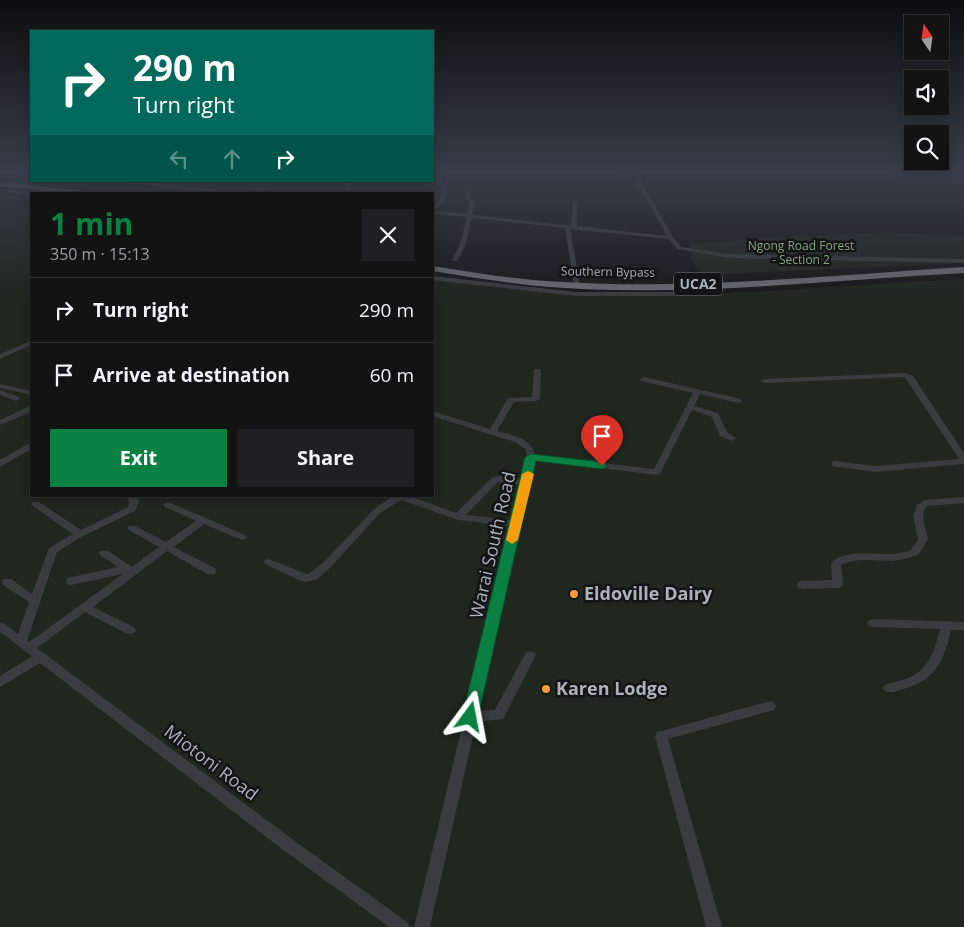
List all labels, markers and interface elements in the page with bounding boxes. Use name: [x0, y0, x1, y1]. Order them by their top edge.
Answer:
north arrow: [904, 15, 949, 60]
map controls: [904, 15, 949, 170]
text: 290 m: [133, 44, 237, 91]
icon: right: [50, 50, 115, 115]
button: sound: [904, 70, 949, 115]
text: Turn right: [133, 89, 235, 119]
button: search: [904, 125, 949, 170]
icon: left: [165, 145, 193, 173]
icon: ahead: [218, 145, 246, 173]
icon: right: [271, 145, 299, 173]
text: 1 min: [50, 203, 133, 244]
button: close: [362, 209, 414, 261]
park label: Ngong Road Forest - Section 2: [748, 237, 854, 268]
text: 350 m · 15:13: [50, 243, 150, 265]
street label: Southern Bypass: [561, 262, 655, 281]
road number: UCA2: [674, 272, 722, 296]
icon: right: [50, 296, 78, 324]
text: Turn right: [93, 297, 188, 323]
text: 290 m: [359, 297, 414, 323]
icon: arrive: [50, 361, 78, 389]
text: Arrive at destination: [93, 362, 290, 388]
text: 60 m: [370, 362, 414, 388]
pin: [581, 415, 623, 466]
icon: arrive: [588, 422, 616, 450]
button: Exit: [50, 429, 227, 487]
button: Share: [237, 429, 414, 487]
street label: Warai South Road: [463, 469, 521, 621]
place label: Eldoville Dairy: [584, 581, 713, 605]
marker: Eldoville Dairy: [568, 588, 580, 600]
place label: Karen Lodge: [556, 676, 668, 700]
marker: Karen Lodge: [540, 683, 552, 695]
position arrow: [443, 690, 495, 742]
street label: Miotoni Road: [160, 719, 264, 805]

